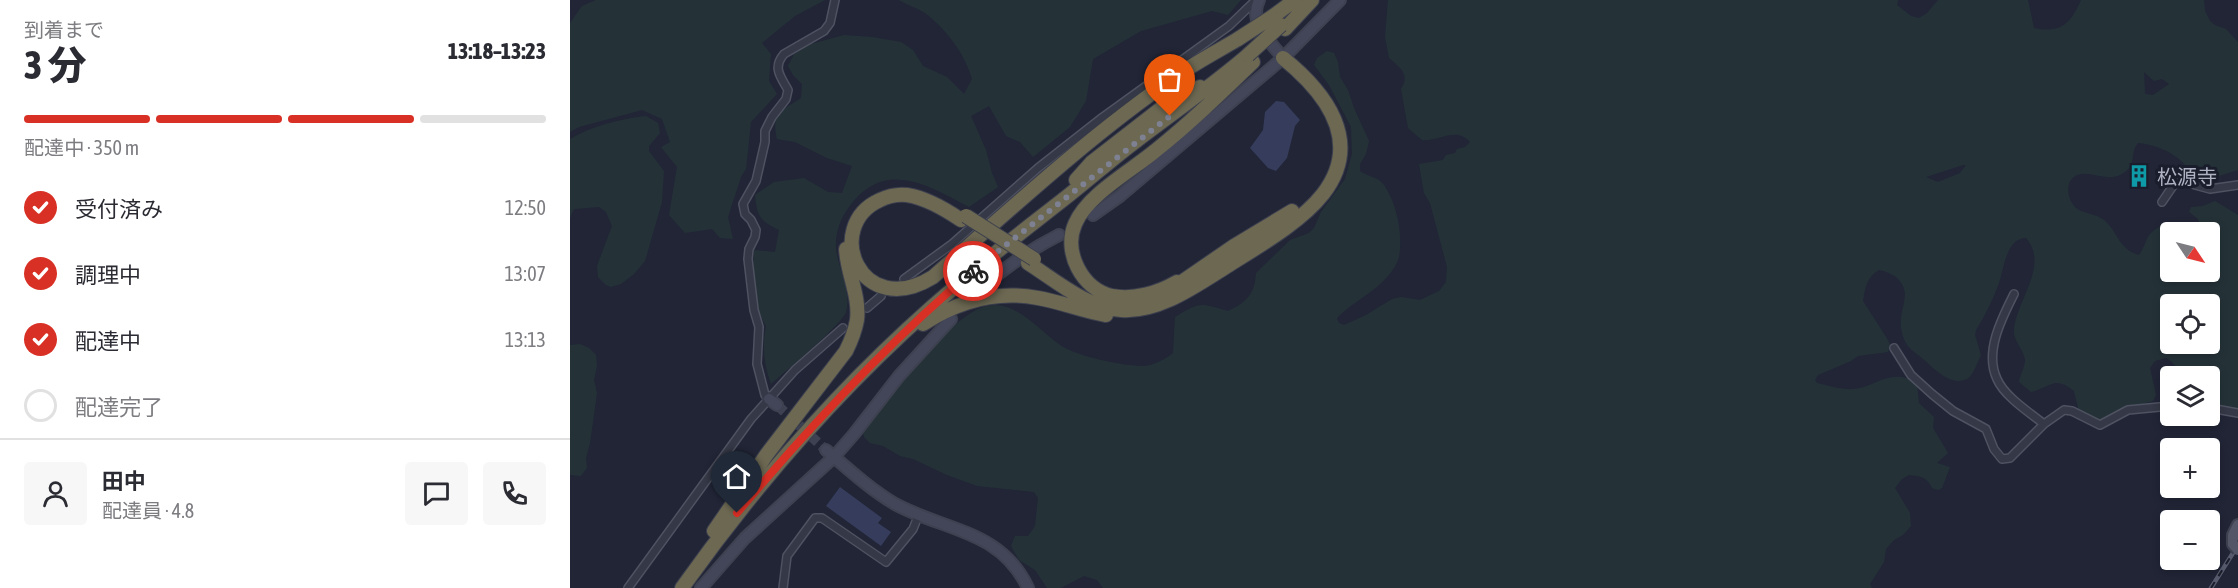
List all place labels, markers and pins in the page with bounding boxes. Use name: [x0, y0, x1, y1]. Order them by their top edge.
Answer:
pin: [1144, 54, 1195, 116]
building icon: 松源寺: [2126, 163, 2152, 189]
place label: 松源寺: [2157, 165, 2217, 188]
pin: [711, 451, 762, 513]

